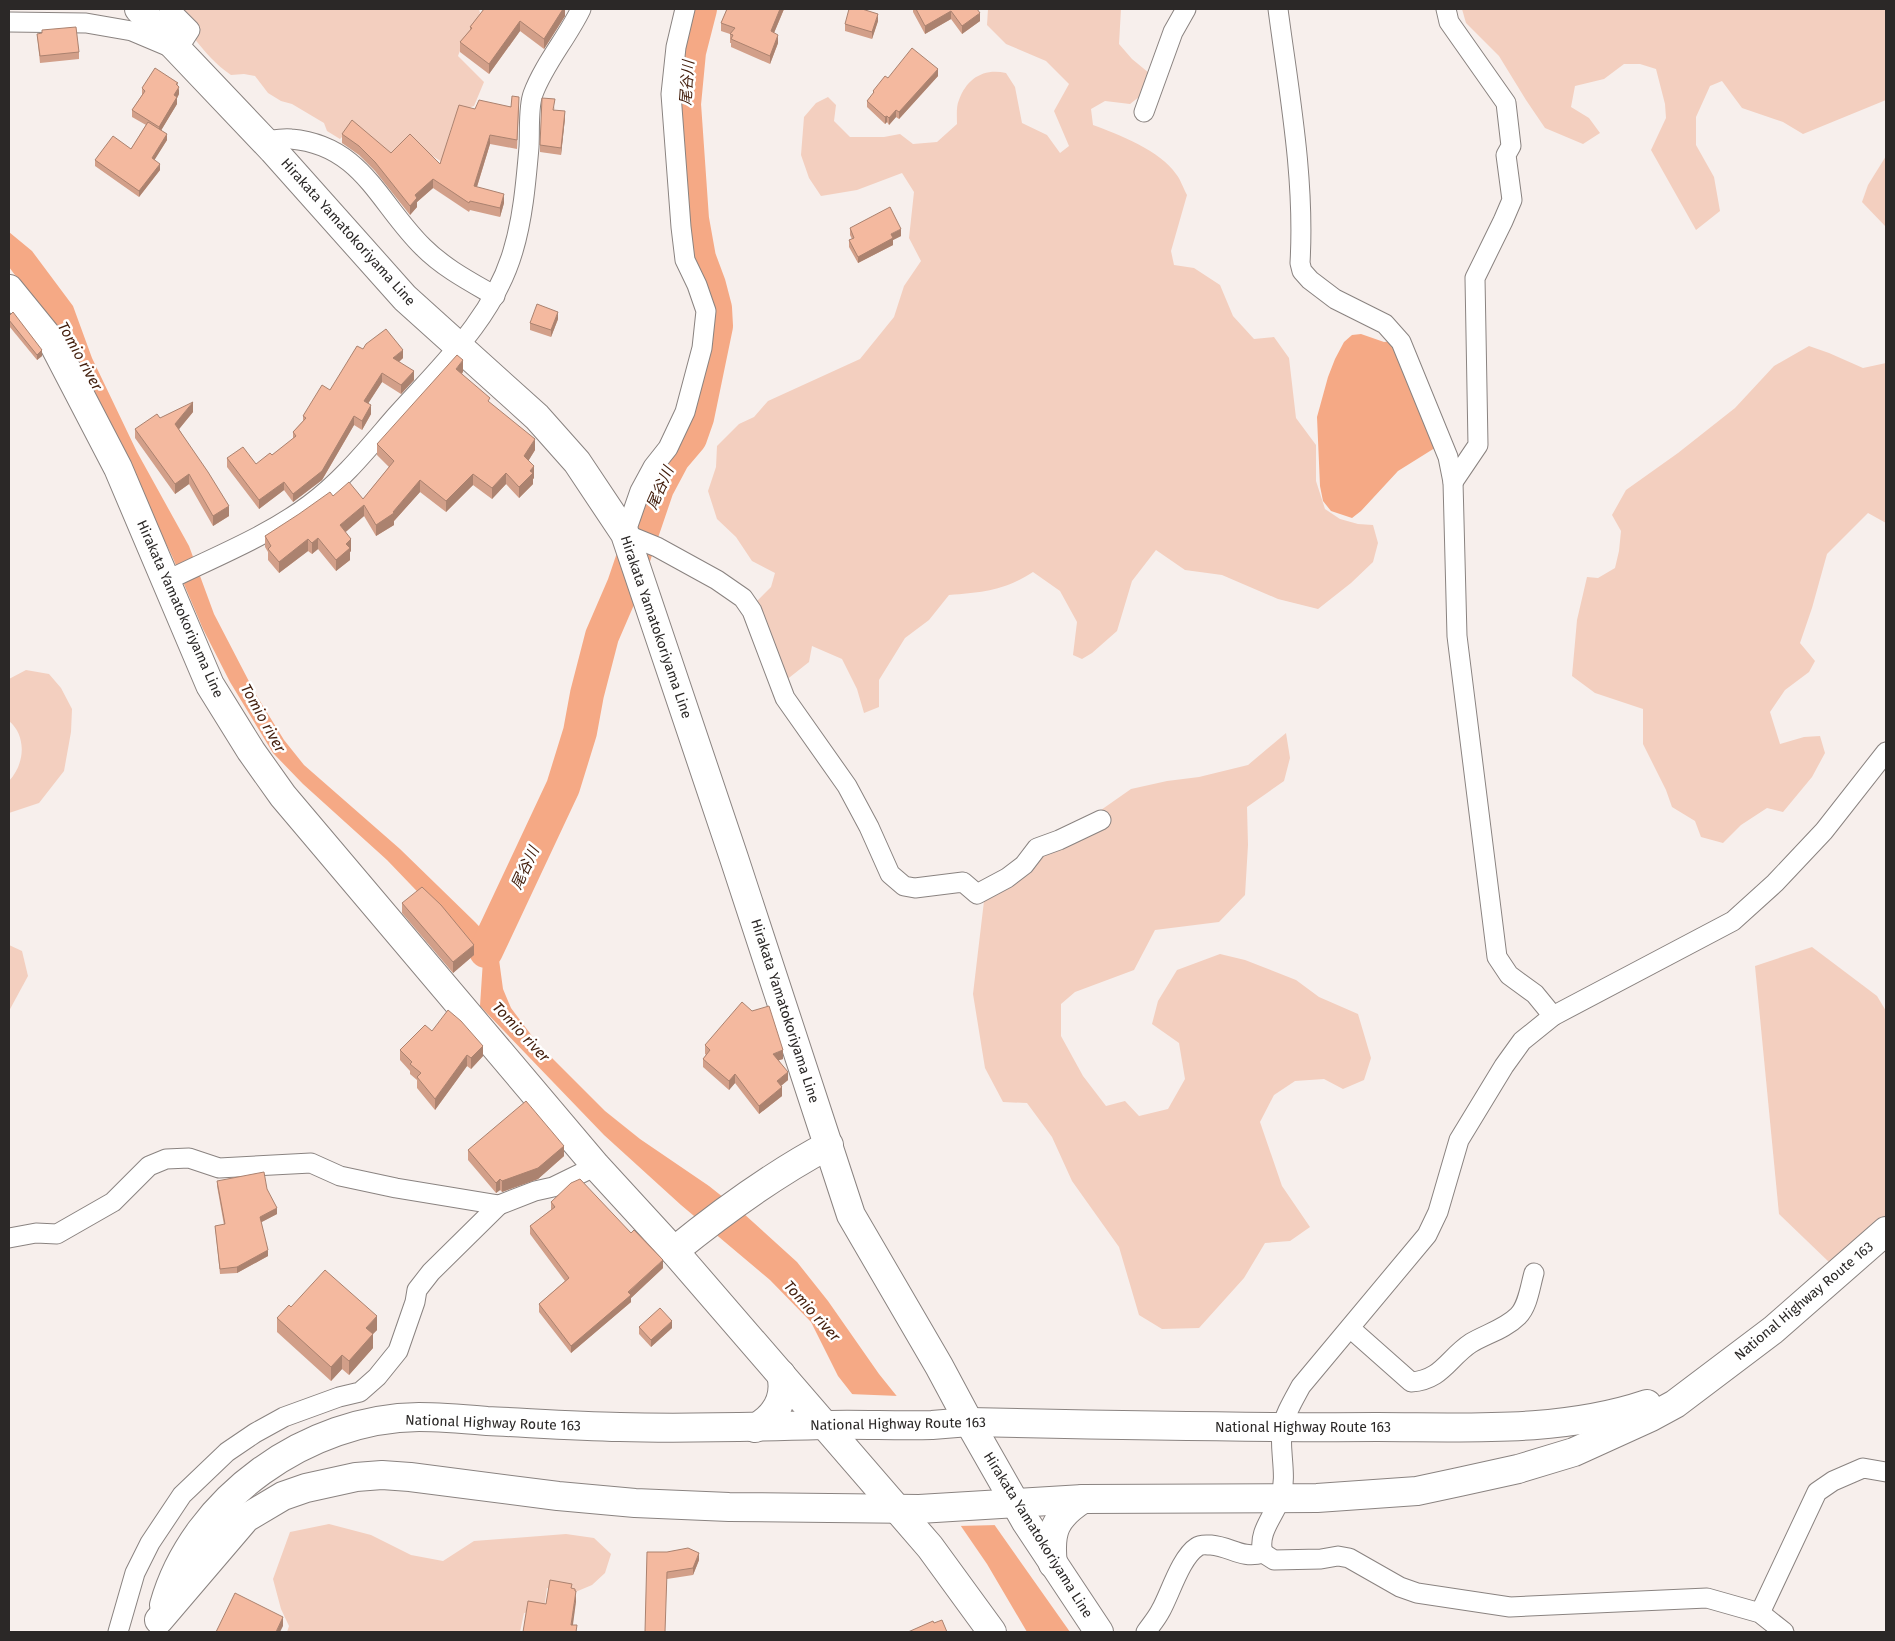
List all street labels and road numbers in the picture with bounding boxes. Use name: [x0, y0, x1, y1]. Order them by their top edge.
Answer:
street label: Hirakata Yamatokoriyama Line: [277, 155, 419, 309]
street label: Hirakata Yamatokoriyama Line: [133, 518, 227, 700]
street label: Hirakata Yamatokoriyama Line: [617, 533, 695, 721]
street label: Hirakata Yamatokoriyama Line: [747, 917, 823, 1105]
street label: National Highway Route 163: [1731, 1238, 1877, 1364]
street label: National Highway Route 163: [405, 1411, 581, 1435]
street label: National Highway Route 163: [810, 1414, 986, 1434]
street label: National Highway Route 163: [1215, 1419, 1391, 1436]
street label: Hirakata Yamatokoriyama Line: [980, 1449, 1096, 1621]

